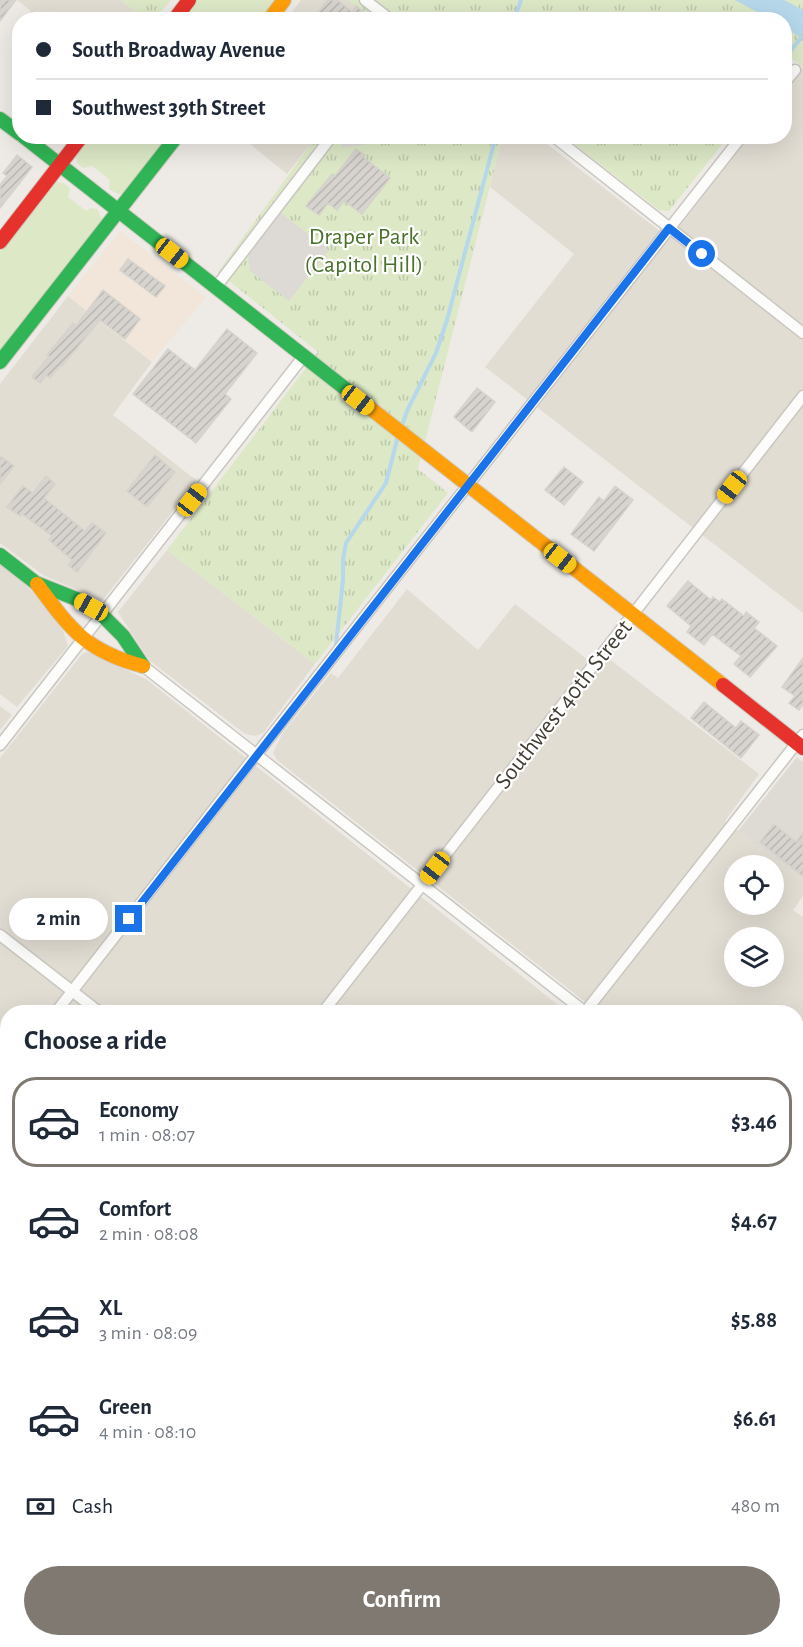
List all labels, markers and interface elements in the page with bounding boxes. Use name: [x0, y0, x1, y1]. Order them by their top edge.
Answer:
text: South Broadway Avenue: [72, 39, 285, 61]
text: Southwest 39th Street: [72, 97, 265, 119]
park label: Draper Park (Capitol Hill): [305, 225, 423, 277]
car: [152, 235, 192, 271]
route start: [688, 240, 715, 267]
car: [338, 382, 378, 418]
car: [714, 467, 750, 507]
car: [174, 480, 210, 520]
car: [540, 540, 580, 576]
car: [71, 590, 111, 624]
street label: Southwest 40th Street: [491, 615, 637, 793]
car: [417, 848, 453, 888]
map controls: [724, 855, 784, 987]
button: locate: [724, 855, 784, 915]
callout: 2 min: [9, 898, 108, 940]
route end: [115, 905, 142, 932]
text: 2 min: [36, 909, 81, 929]
button: layers: [724, 927, 784, 987]
text: Choose a ride: [24, 1027, 167, 1054]
icon: car: [27, 1095, 81, 1149]
text: Economy: [99, 1099, 179, 1121]
text: $3.46: [731, 1111, 777, 1133]
text: 1 min · 08:07: [99, 1125, 195, 1145]
icon: car: [27, 1194, 81, 1248]
text: Comfort: [99, 1198, 171, 1220]
text: $4.67: [731, 1210, 777, 1232]
text: 2 min · 08:08: [99, 1224, 198, 1244]
icon: car: [27, 1293, 81, 1347]
text: XL: [99, 1297, 122, 1319]
text: $5.88: [731, 1309, 777, 1331]
text: 3 min · 08:09: [99, 1323, 197, 1343]
icon: car: [27, 1392, 81, 1446]
text: Green: [99, 1396, 152, 1418]
text: $6.61: [733, 1408, 777, 1430]
text: 4 min · 08:10: [99, 1422, 196, 1442]
icon: cash: [24, 1490, 57, 1523]
text: Cash: [72, 1495, 113, 1517]
text: 480 m: [731, 1496, 780, 1516]
button: Confirm: [24, 1566, 780, 1635]

